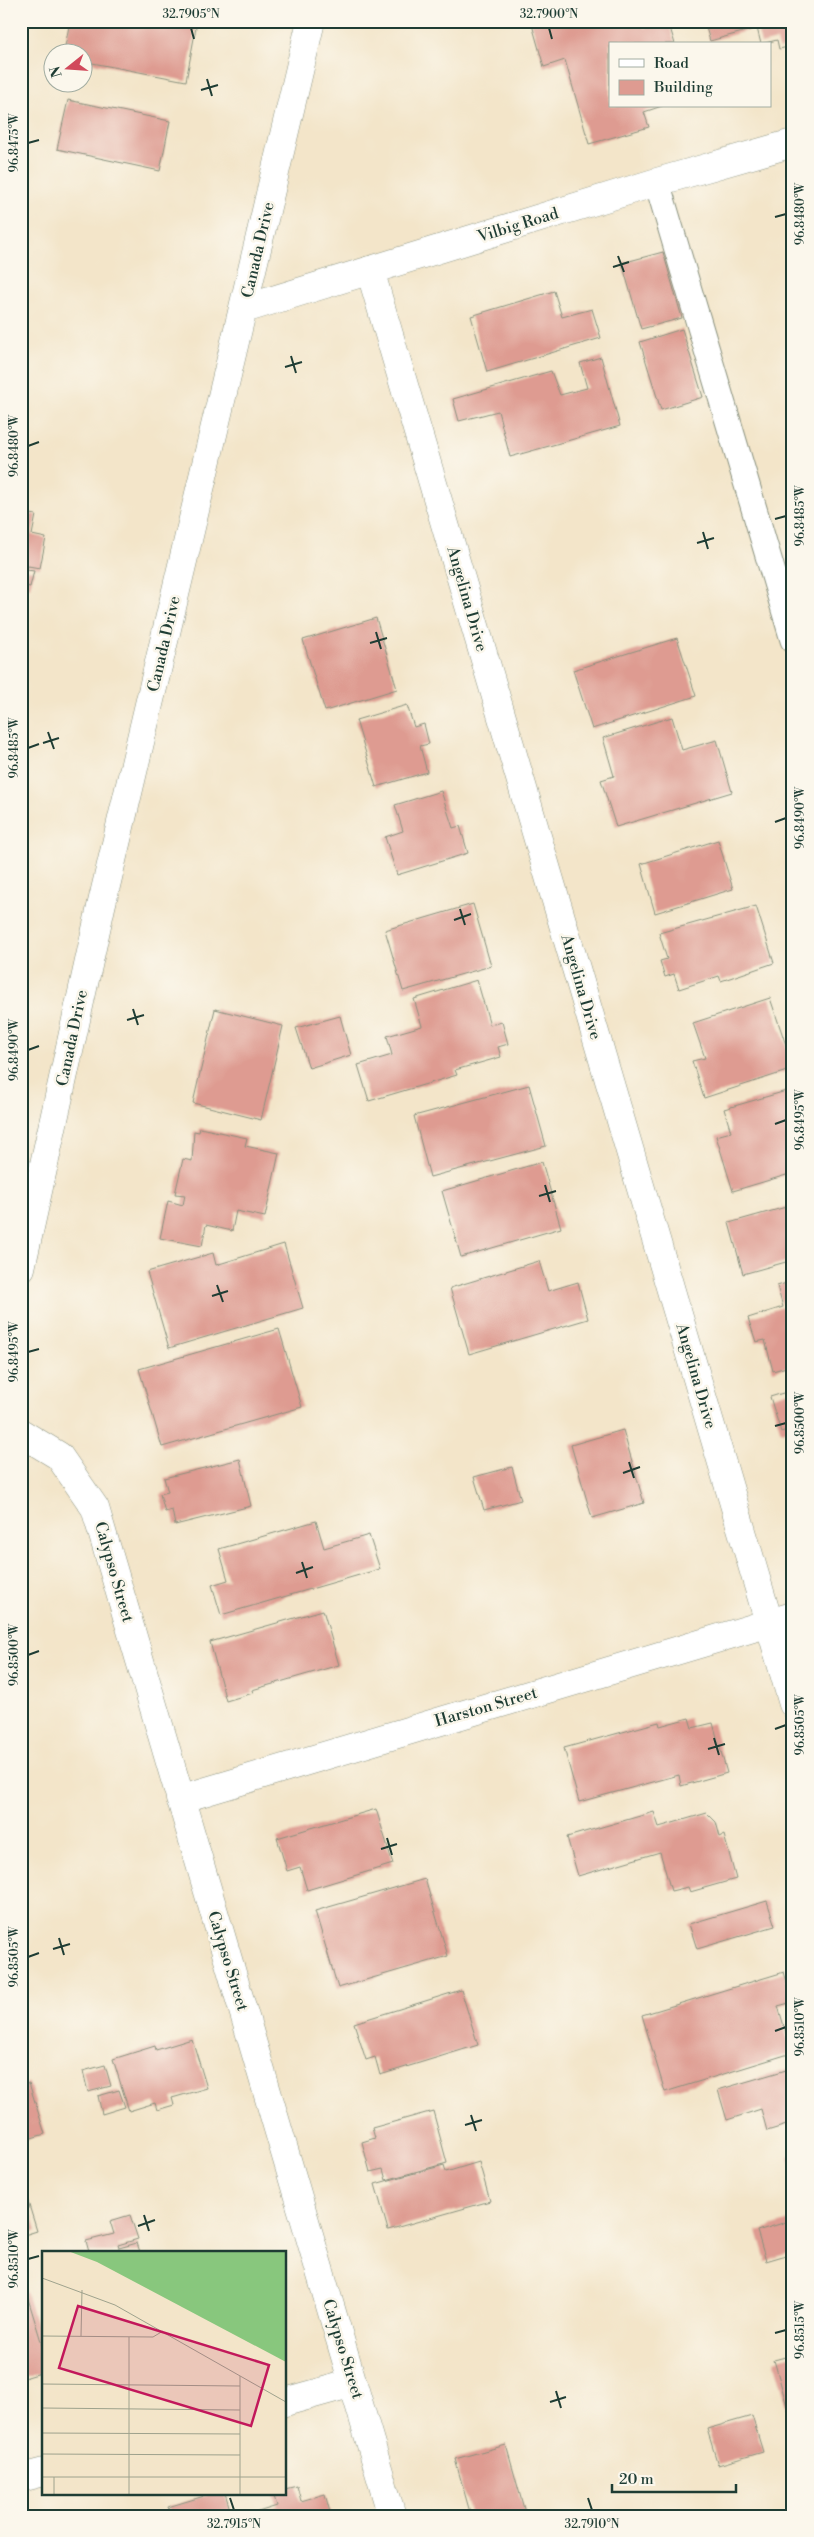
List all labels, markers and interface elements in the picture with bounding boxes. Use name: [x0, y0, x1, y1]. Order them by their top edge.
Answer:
text: 32.7905°N: [162, 7, 220, 22]
text: 32.7900°N: [520, 7, 578, 22]
north arrow: [42, 42, 92, 92]
legend: [609, 42, 772, 108]
text: Road: [654, 54, 689, 73]
text: N: [46, 64, 67, 79]
text: Building: [653, 78, 713, 97]
text: 96.8475°W: [7, 112, 22, 173]
text: 96.8480°W: [793, 182, 808, 245]
street label: Canada Drive: [237, 200, 279, 300]
street label: Vilbig Road: [474, 203, 561, 247]
text: 96.8480°W: [7, 414, 22, 477]
text: 96.8485°W: [793, 484, 808, 547]
street label: Angelina Drive: [442, 543, 492, 654]
street label: Canada Drive: [143, 594, 185, 694]
text: 96.8485°W: [7, 716, 22, 779]
text: 96.8490°W: [793, 786, 808, 849]
street label: Angelina Drive: [556, 931, 606, 1042]
street label: Canada Drive: [52, 988, 92, 1088]
text: 96.8490°W: [7, 1018, 22, 1081]
text: 96.8495°W: [793, 1088, 808, 1151]
text: 96.8495°W: [7, 1320, 22, 1383]
street label: Angelina Drive: [671, 1320, 721, 1431]
text: 96.8500°W: [793, 1391, 808, 1454]
street label: Calypso Street: [90, 1519, 138, 1625]
text: 96.8500°W: [7, 1623, 22, 1686]
street label: Harston Street: [432, 1683, 540, 1731]
text: 96.8505°W: [793, 1693, 808, 1756]
street label: Calypso Street: [203, 1909, 253, 2014]
text: 96.8505°W: [7, 1925, 22, 1988]
text: 96.8510°W: [793, 1996, 808, 2057]
text: 96.8510°W: [7, 2228, 22, 2289]
inset map: [42, 2251, 286, 2494]
street label: Calypso Street: [318, 2297, 368, 2402]
text: 96.8515°W: [793, 2300, 808, 2359]
scale bar: [612, 2462, 735, 2494]
text: 20 m: [619, 2470, 654, 2489]
text: 32.7915°N: [207, 2517, 261, 2532]
text: 32.7910°N: [565, 2517, 620, 2532]

